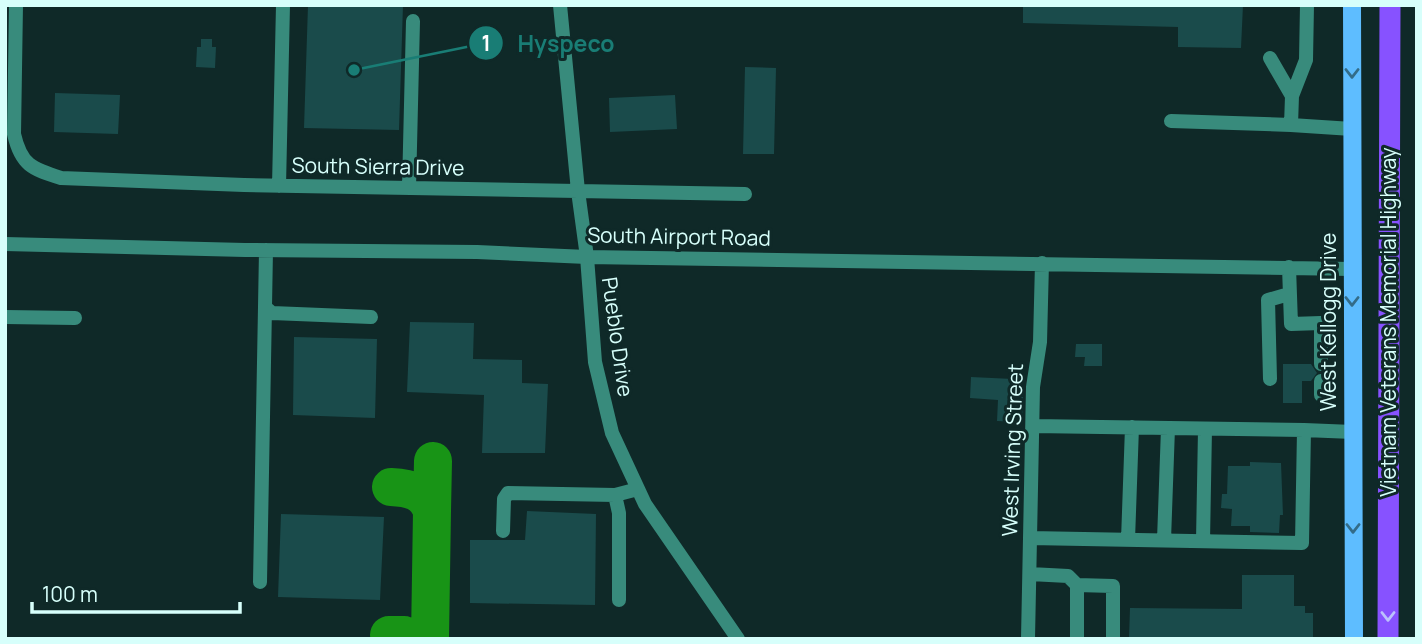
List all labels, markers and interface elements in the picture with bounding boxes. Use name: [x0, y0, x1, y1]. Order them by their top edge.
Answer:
callout: Hyspeco: [469, 21, 629, 65]
text: Hyspeco: [517, 27, 615, 59]
text: 1: [481, 29, 491, 57]
one-way arrow: [1344, 69, 1360, 79]
street label: Vietnam Veterans Memorial Highway: [1374, 147, 1402, 497]
street label: South Sierra Drive: [291, 150, 465, 182]
street label: South Airport Road: [587, 220, 771, 252]
street label: West Kellogg Drive: [1314, 233, 1342, 411]
street label: Pueblo Drive: [596, 275, 640, 398]
one-way arrow: [1344, 296, 1360, 307]
street label: West Irving Street: [995, 363, 1029, 537]
one-way arrow: [1345, 524, 1361, 534]
scale bar: [32, 570, 240, 614]
text: 100 m: [42, 580, 98, 608]
one-way arrow: [1380, 611, 1396, 622]

